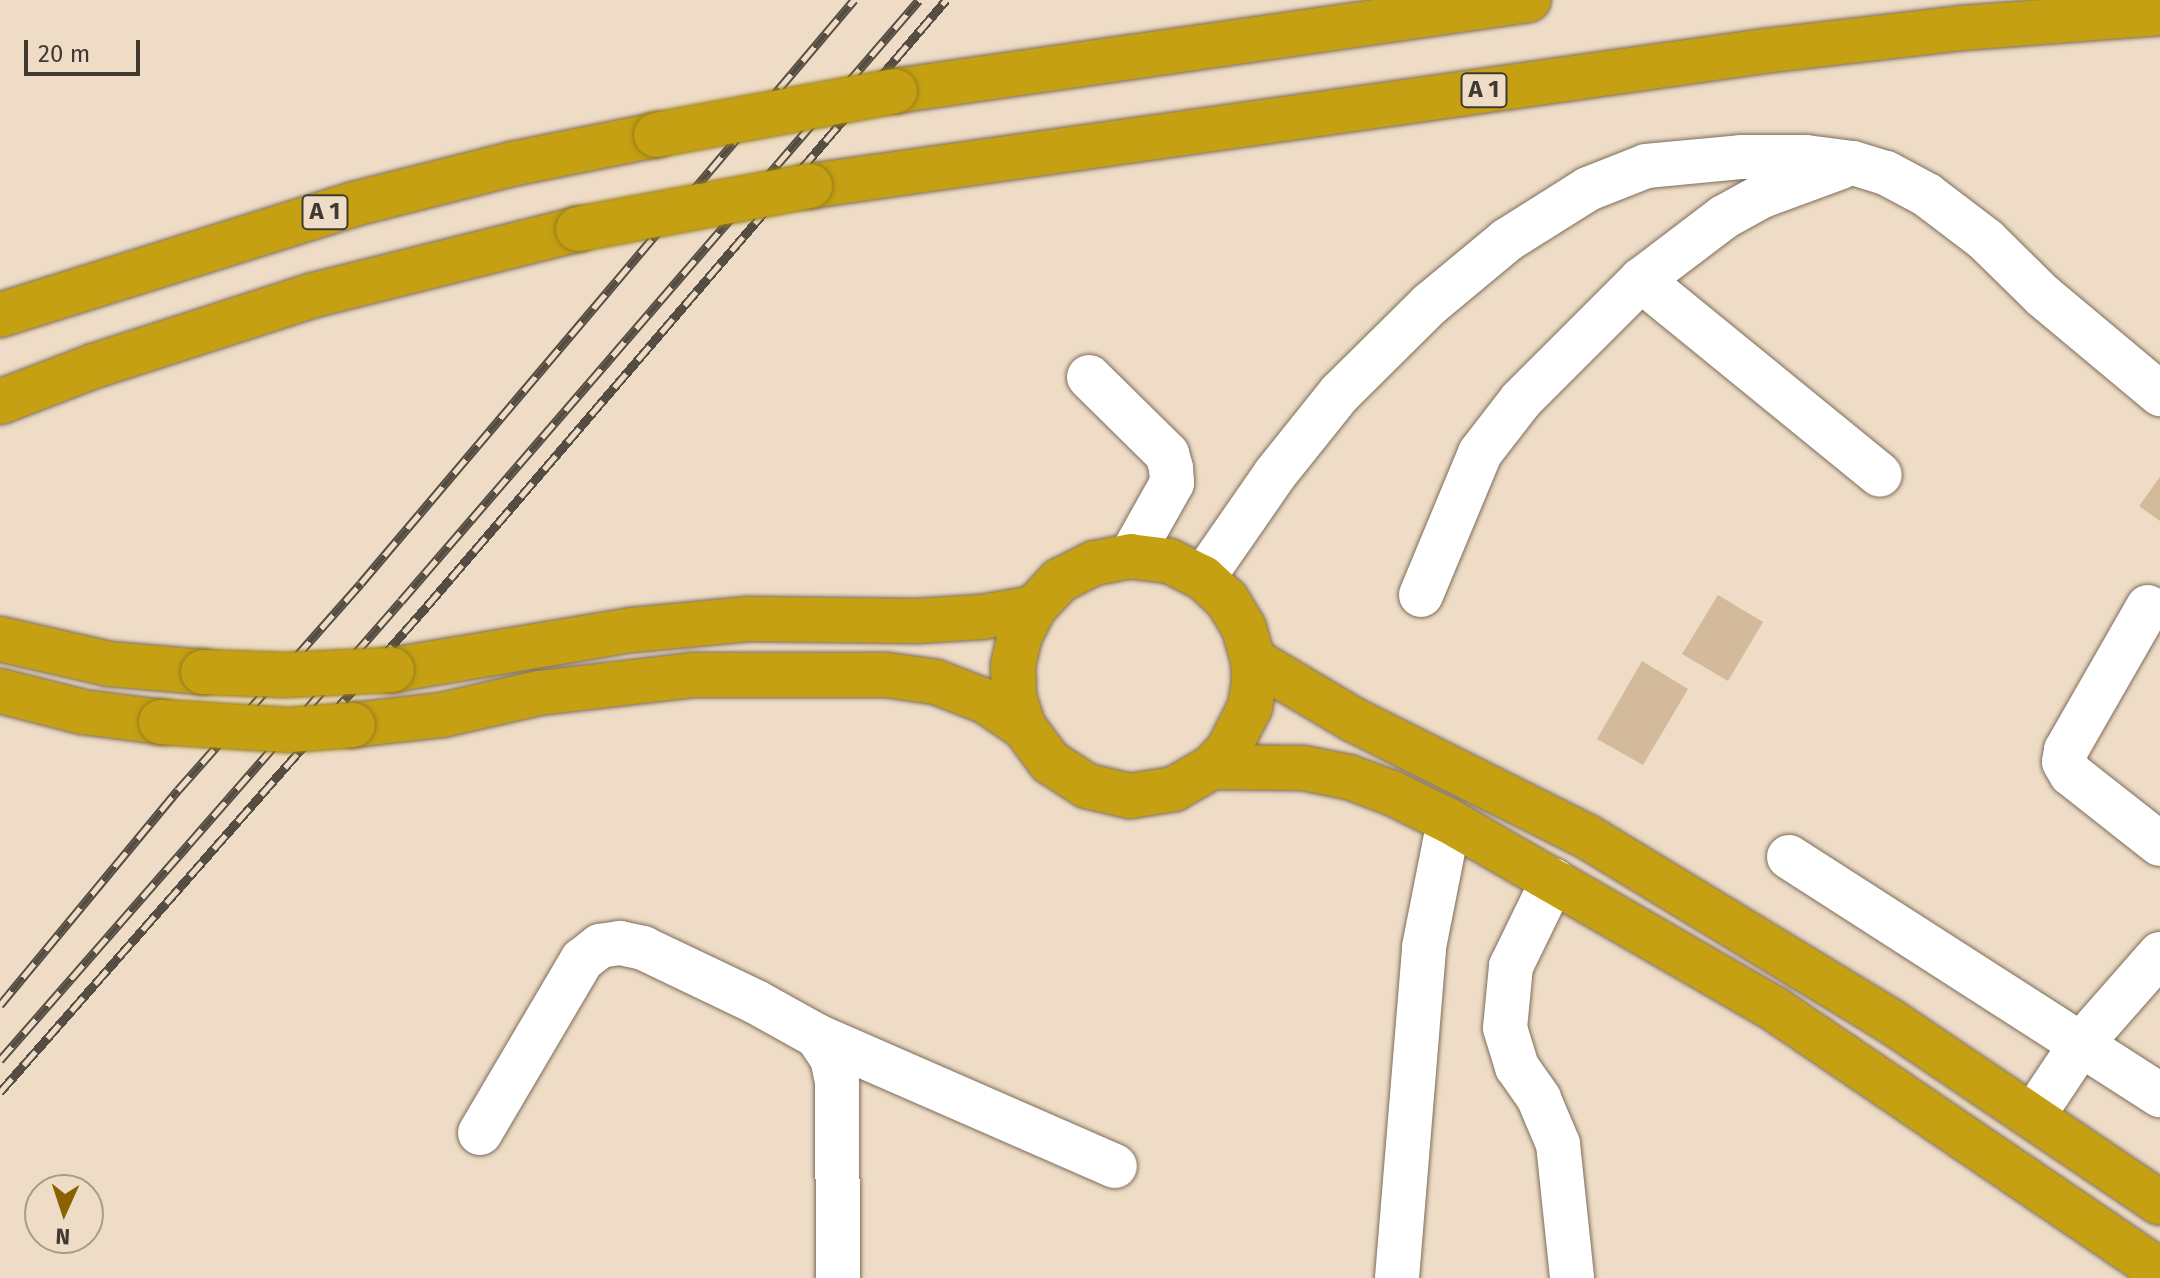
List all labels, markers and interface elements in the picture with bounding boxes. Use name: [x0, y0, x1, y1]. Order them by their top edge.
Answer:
scale bar: [28, 24, 144, 74]
text: 20 m: [38, 40, 90, 68]
road number: A 1: [1460, 70, 1508, 110]
road number: A 1: [301, 192, 349, 232]
north arrow: [24, 1174, 104, 1254]
text: N: [55, 1223, 71, 1250]

